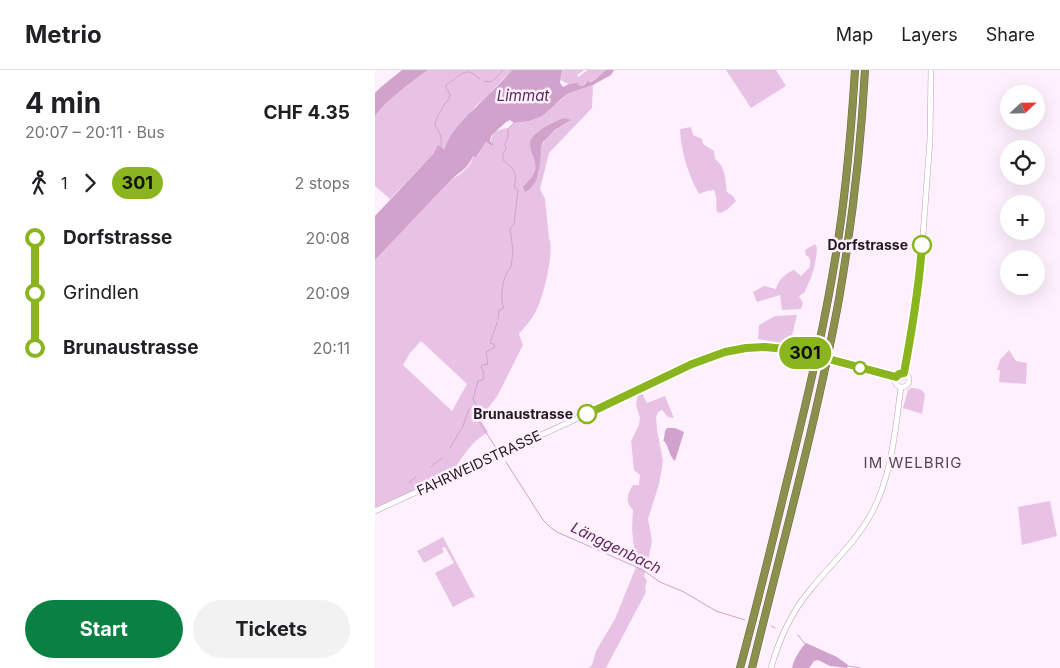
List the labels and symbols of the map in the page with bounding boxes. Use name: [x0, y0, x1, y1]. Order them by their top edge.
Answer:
north arrow: [1000, 85, 1045, 130]
water label: Limmat: [497, 86, 550, 105]
marker: Dorfstrasse: [912, 235, 932, 255]
place label: Dorfstrasse: [827, 236, 908, 253]
line badge: 301: [776, 337, 834, 369]
unlabelled marker: [853, 361, 867, 375]
marker: Brunaustrasse: [577, 404, 597, 424]
place label: Brunaustrasse: [473, 405, 573, 422]
street label: FAHRWEIDSTRASSE: [414, 426, 544, 499]
district label: IM WELBRIG: [864, 453, 962, 472]
water label: Länggenbach: [568, 517, 665, 578]

